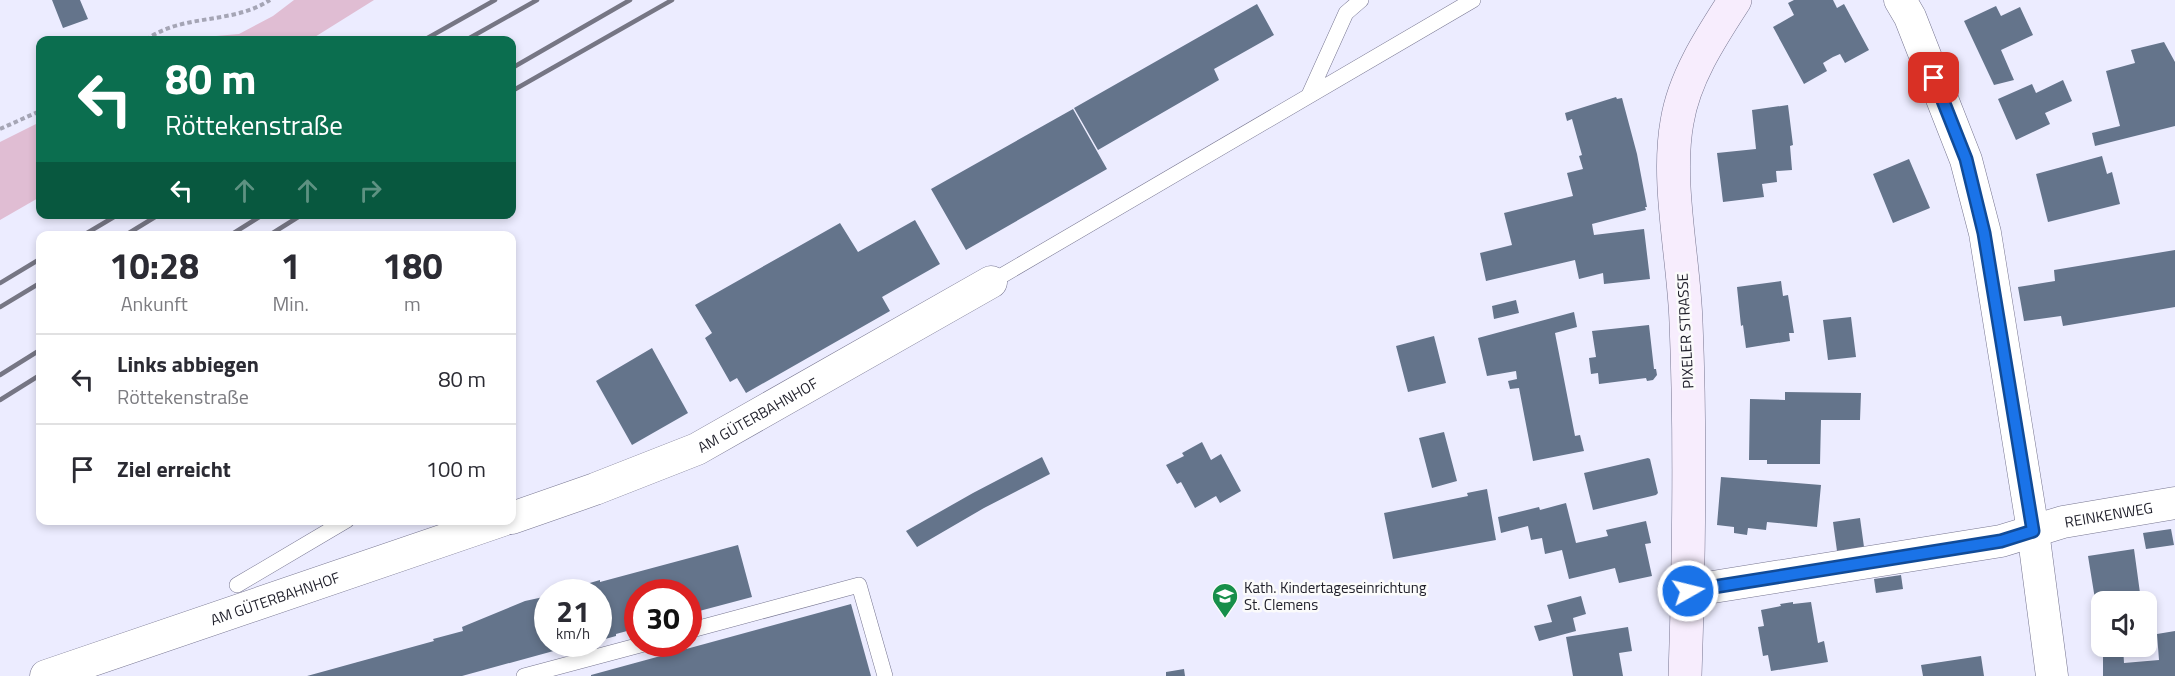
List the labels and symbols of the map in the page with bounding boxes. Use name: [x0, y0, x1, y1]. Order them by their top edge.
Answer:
pin: [1908, 52, 1959, 103]
street label: PIXELER STRASSE: [1670, 273, 1700, 389]
street label: AM GÜTERBAHNHOF: [693, 371, 822, 458]
street label: REINKENWEG: [2063, 495, 2154, 533]
position arrow: [1656, 559, 1720, 623]
street label: AM GÜTERBAHNHOF: [207, 565, 343, 631]
place label: Kath. Kindertageseinrichtung St. Clemens: [1244, 576, 1427, 616]
speed limit sign: 30: [624, 579, 702, 657]
school or university icon: Kath. Kindertageseinrichtung St. Clemens: [1210, 581, 1240, 619]

